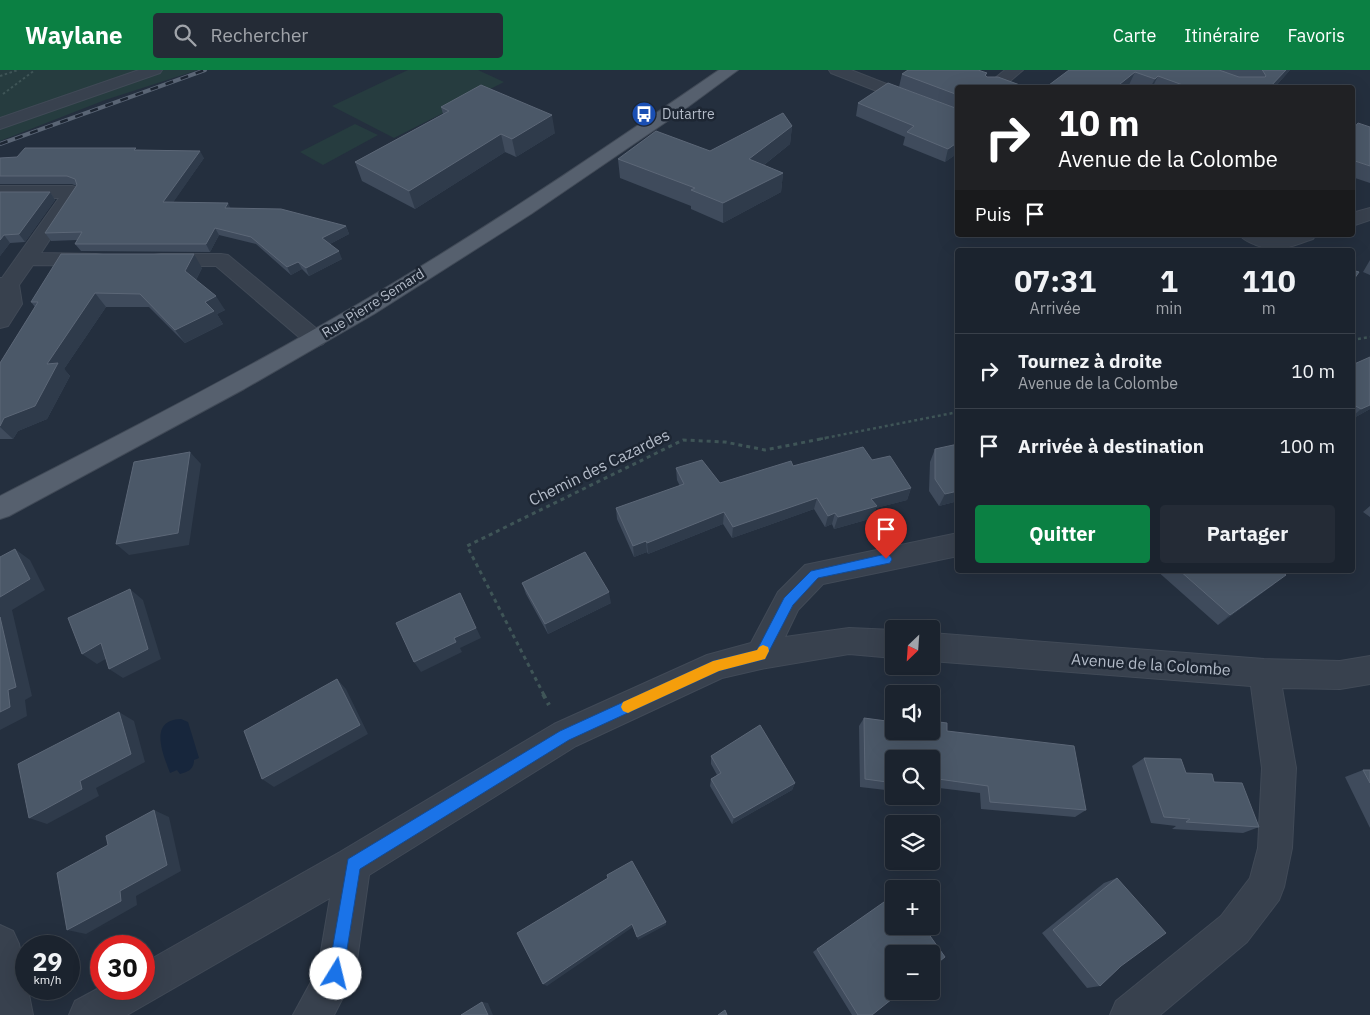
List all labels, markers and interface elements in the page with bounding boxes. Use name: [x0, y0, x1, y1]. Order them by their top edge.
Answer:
search box: [153, 13, 503, 58]
text: Waylane: [25, 19, 123, 51]
icon: search: [171, 21, 199, 49]
text: Rechercher: [211, 23, 308, 47]
text: Carte: [1113, 24, 1156, 47]
text: Itinéraire: [1184, 24, 1260, 47]
text: Favoris: [1288, 24, 1345, 47]
text: 10 m: [1058, 100, 1140, 146]
bus stop icon: Dutartre: [631, 101, 657, 127]
place label: Dutartre: [662, 105, 715, 123]
icon: right: [975, 105, 1040, 170]
text: Avenue de la Colombe: [1058, 144, 1278, 173]
icon: arrive: [1021, 200, 1049, 228]
text: Puis: [975, 202, 1011, 226]
text: 07:31: [1014, 261, 1096, 300]
text: 1: [1160, 261, 1178, 300]
text: 110: [1242, 261, 1296, 300]
street label: Rue Pierre Semard: [318, 264, 428, 342]
text: Arrivée: [1030, 298, 1081, 318]
text: min: [1155, 298, 1182, 318]
text: m: [1262, 298, 1276, 318]
text: Tournez à droite: [1018, 349, 1162, 373]
icon: right: [975, 357, 1003, 385]
text: 10 m: [1291, 359, 1335, 383]
text: Avenue de la Colombe: [1018, 373, 1178, 393]
street label: Chemin des Cazardes: [525, 424, 673, 510]
icon: arrive: [975, 432, 1003, 460]
text: Arrivée à destination: [1018, 434, 1204, 458]
text: 100 m: [1280, 434, 1335, 458]
button: Quitter: [975, 505, 1150, 563]
button: Partager: [1160, 505, 1335, 563]
pin: [865, 508, 907, 559]
icon: arrive: [872, 515, 900, 543]
north arrow: [885, 620, 940, 675]
map controls: [885, 620, 940, 1000]
street label: Avenue de la Colombe: [1071, 648, 1232, 680]
button: sound: [885, 685, 940, 740]
button: search: [885, 750, 940, 805]
button: layers: [885, 815, 940, 870]
button: +: [885, 880, 940, 935]
speed limit sign: 30: [90, 935, 155, 1000]
text: 29: [32, 945, 63, 978]
button: −: [885, 945, 940, 1000]
position arrow: [309, 947, 361, 999]
text: km/h: [33, 972, 62, 987]

